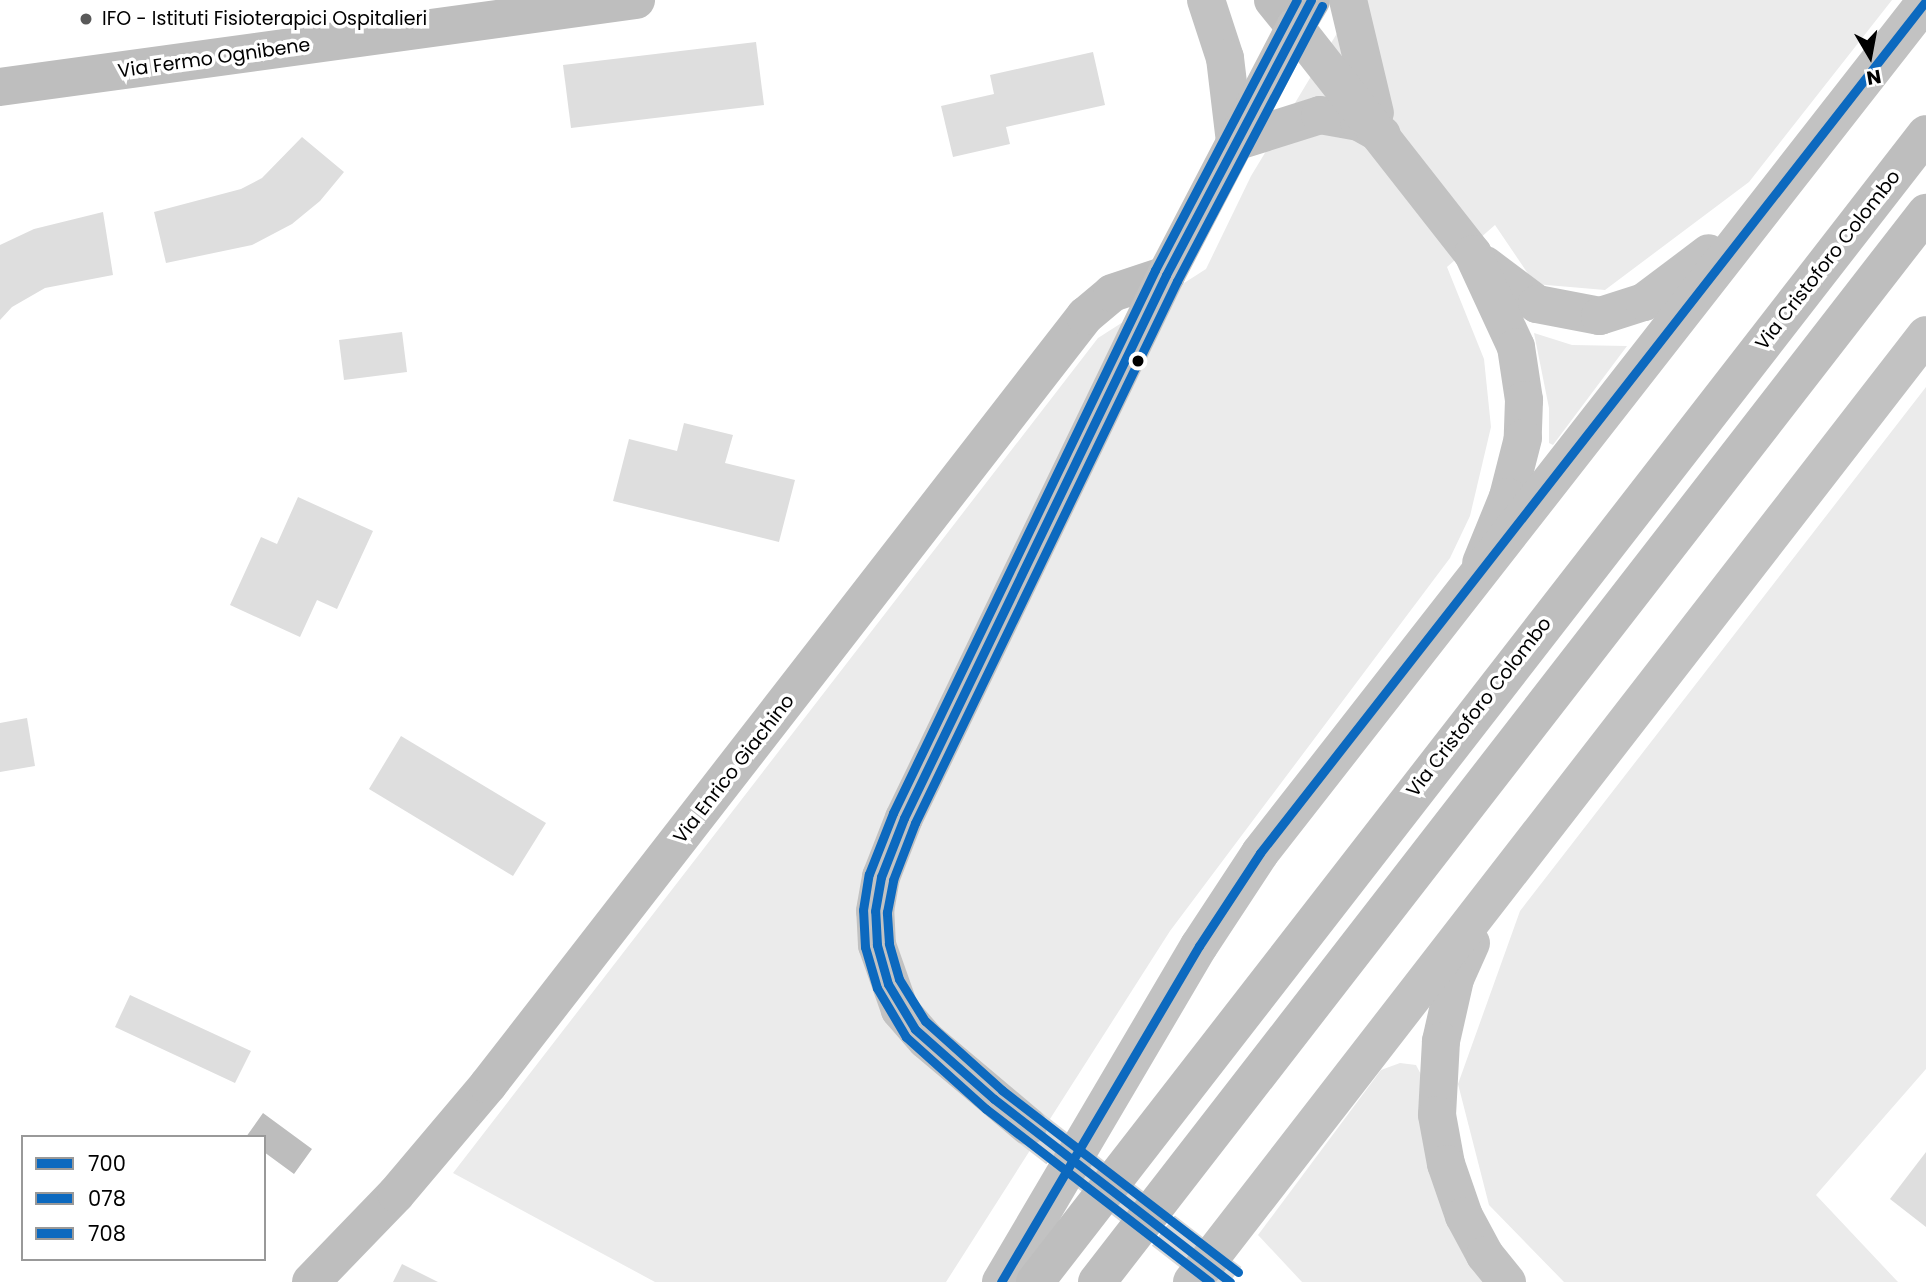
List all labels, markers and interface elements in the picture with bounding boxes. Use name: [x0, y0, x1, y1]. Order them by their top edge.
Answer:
place label: IFO - Istituti Fisioterapici Ospitalieri: [102, 8, 427, 30]
marker: IFO - Istituti Fisioterapici Ospitalieri: [76, 9, 96, 29]
north arrow: [1835, 21, 1905, 91]
street label: Via Fermo Ognibene: [116, 33, 312, 83]
text: N: [1864, 63, 1883, 92]
street label: Via Cristoforo Colombo: [1751, 166, 1905, 354]
unlabelled marker: [1131, 354, 1145, 368]
street label: Via Cristoforo Colombo: [1402, 613, 1556, 801]
street label: Via Enrico Giachino: [669, 690, 799, 848]
legend: [21, 1135, 266, 1261]
text: 700: [88, 1149, 126, 1178]
text: 078: [88, 1184, 126, 1213]
text: 708: [88, 1219, 126, 1248]

